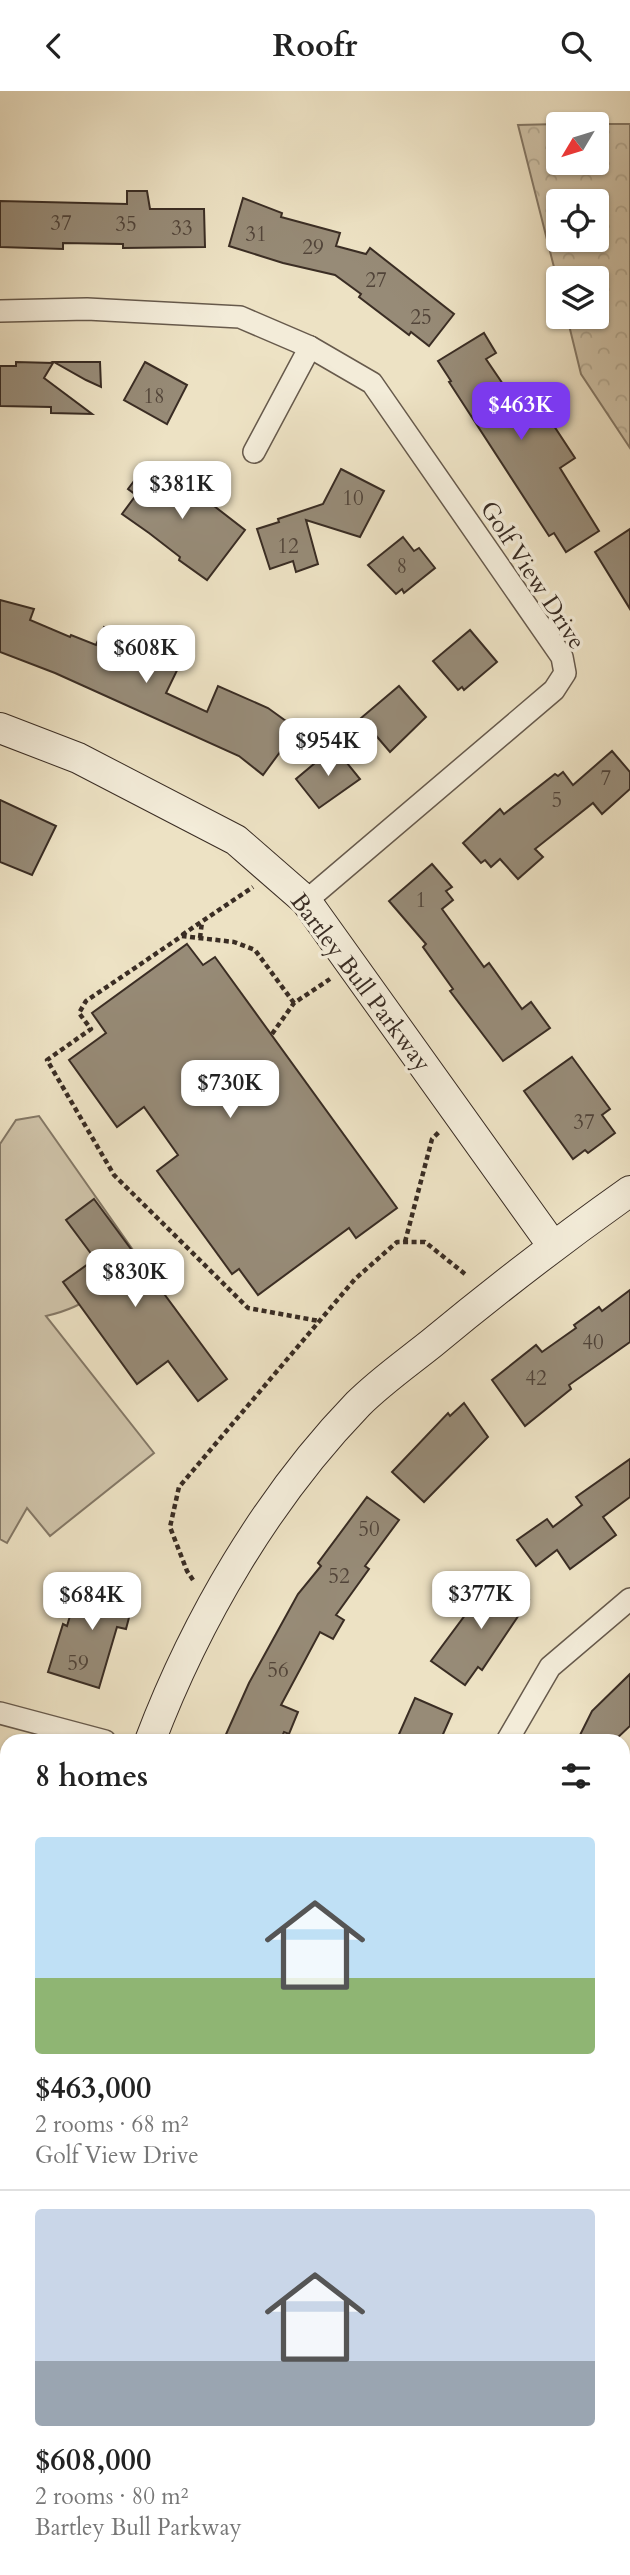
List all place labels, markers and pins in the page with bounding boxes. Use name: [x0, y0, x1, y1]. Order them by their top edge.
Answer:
pin: $463K: [472, 383, 570, 442]
pin: $381K: [133, 461, 231, 521]
pin: $608K: [97, 625, 195, 685]
pin: $954K: [279, 719, 377, 778]
pin: $730K: [181, 1061, 279, 1120]
pin: $830K: [86, 1249, 184, 1309]
pin: $377K: [432, 1571, 530, 1631]
pin: $684K: [43, 1573, 141, 1632]

